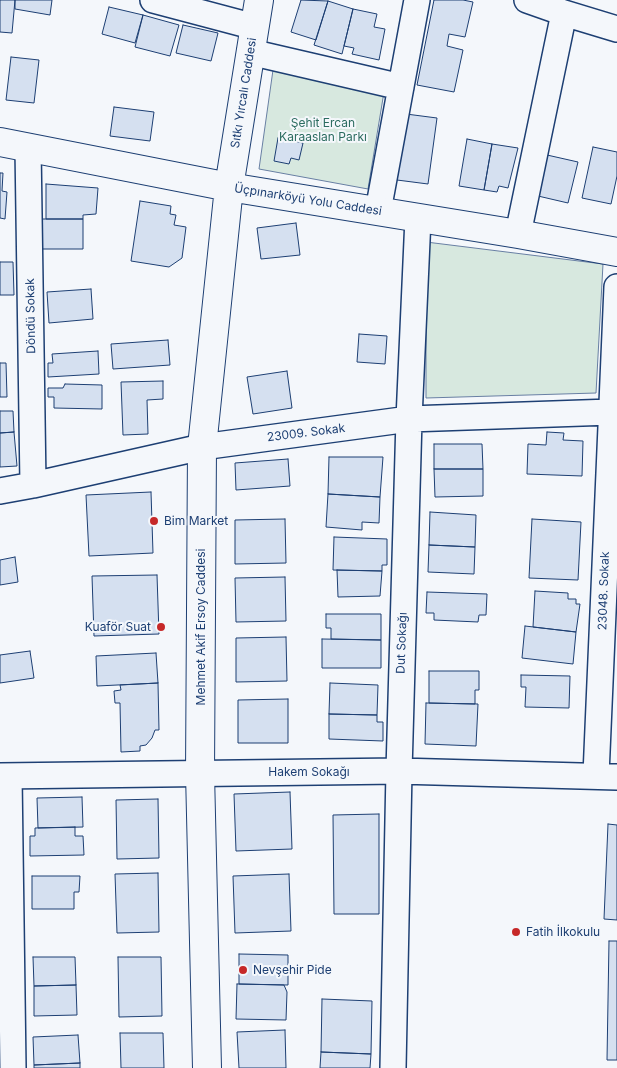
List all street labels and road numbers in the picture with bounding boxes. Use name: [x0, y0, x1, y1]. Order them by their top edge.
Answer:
street label: Sıtkı Yırcalı Caddesi: [228, 37, 260, 149]
street label: Üçpınarköyü Yolu Caddesi: [233, 181, 383, 219]
street label: Döndü Sokak: [23, 278, 39, 354]
street label: 23009. Sokak: [266, 421, 346, 445]
street label: Mehmet Akif Ersoy Caddesi: [194, 549, 208, 705]
street label: 23048. Sokak: [595, 551, 613, 631]
street label: Dut Sokağı: [394, 612, 410, 674]
street label: Hakem Sokağı: [268, 765, 350, 779]

